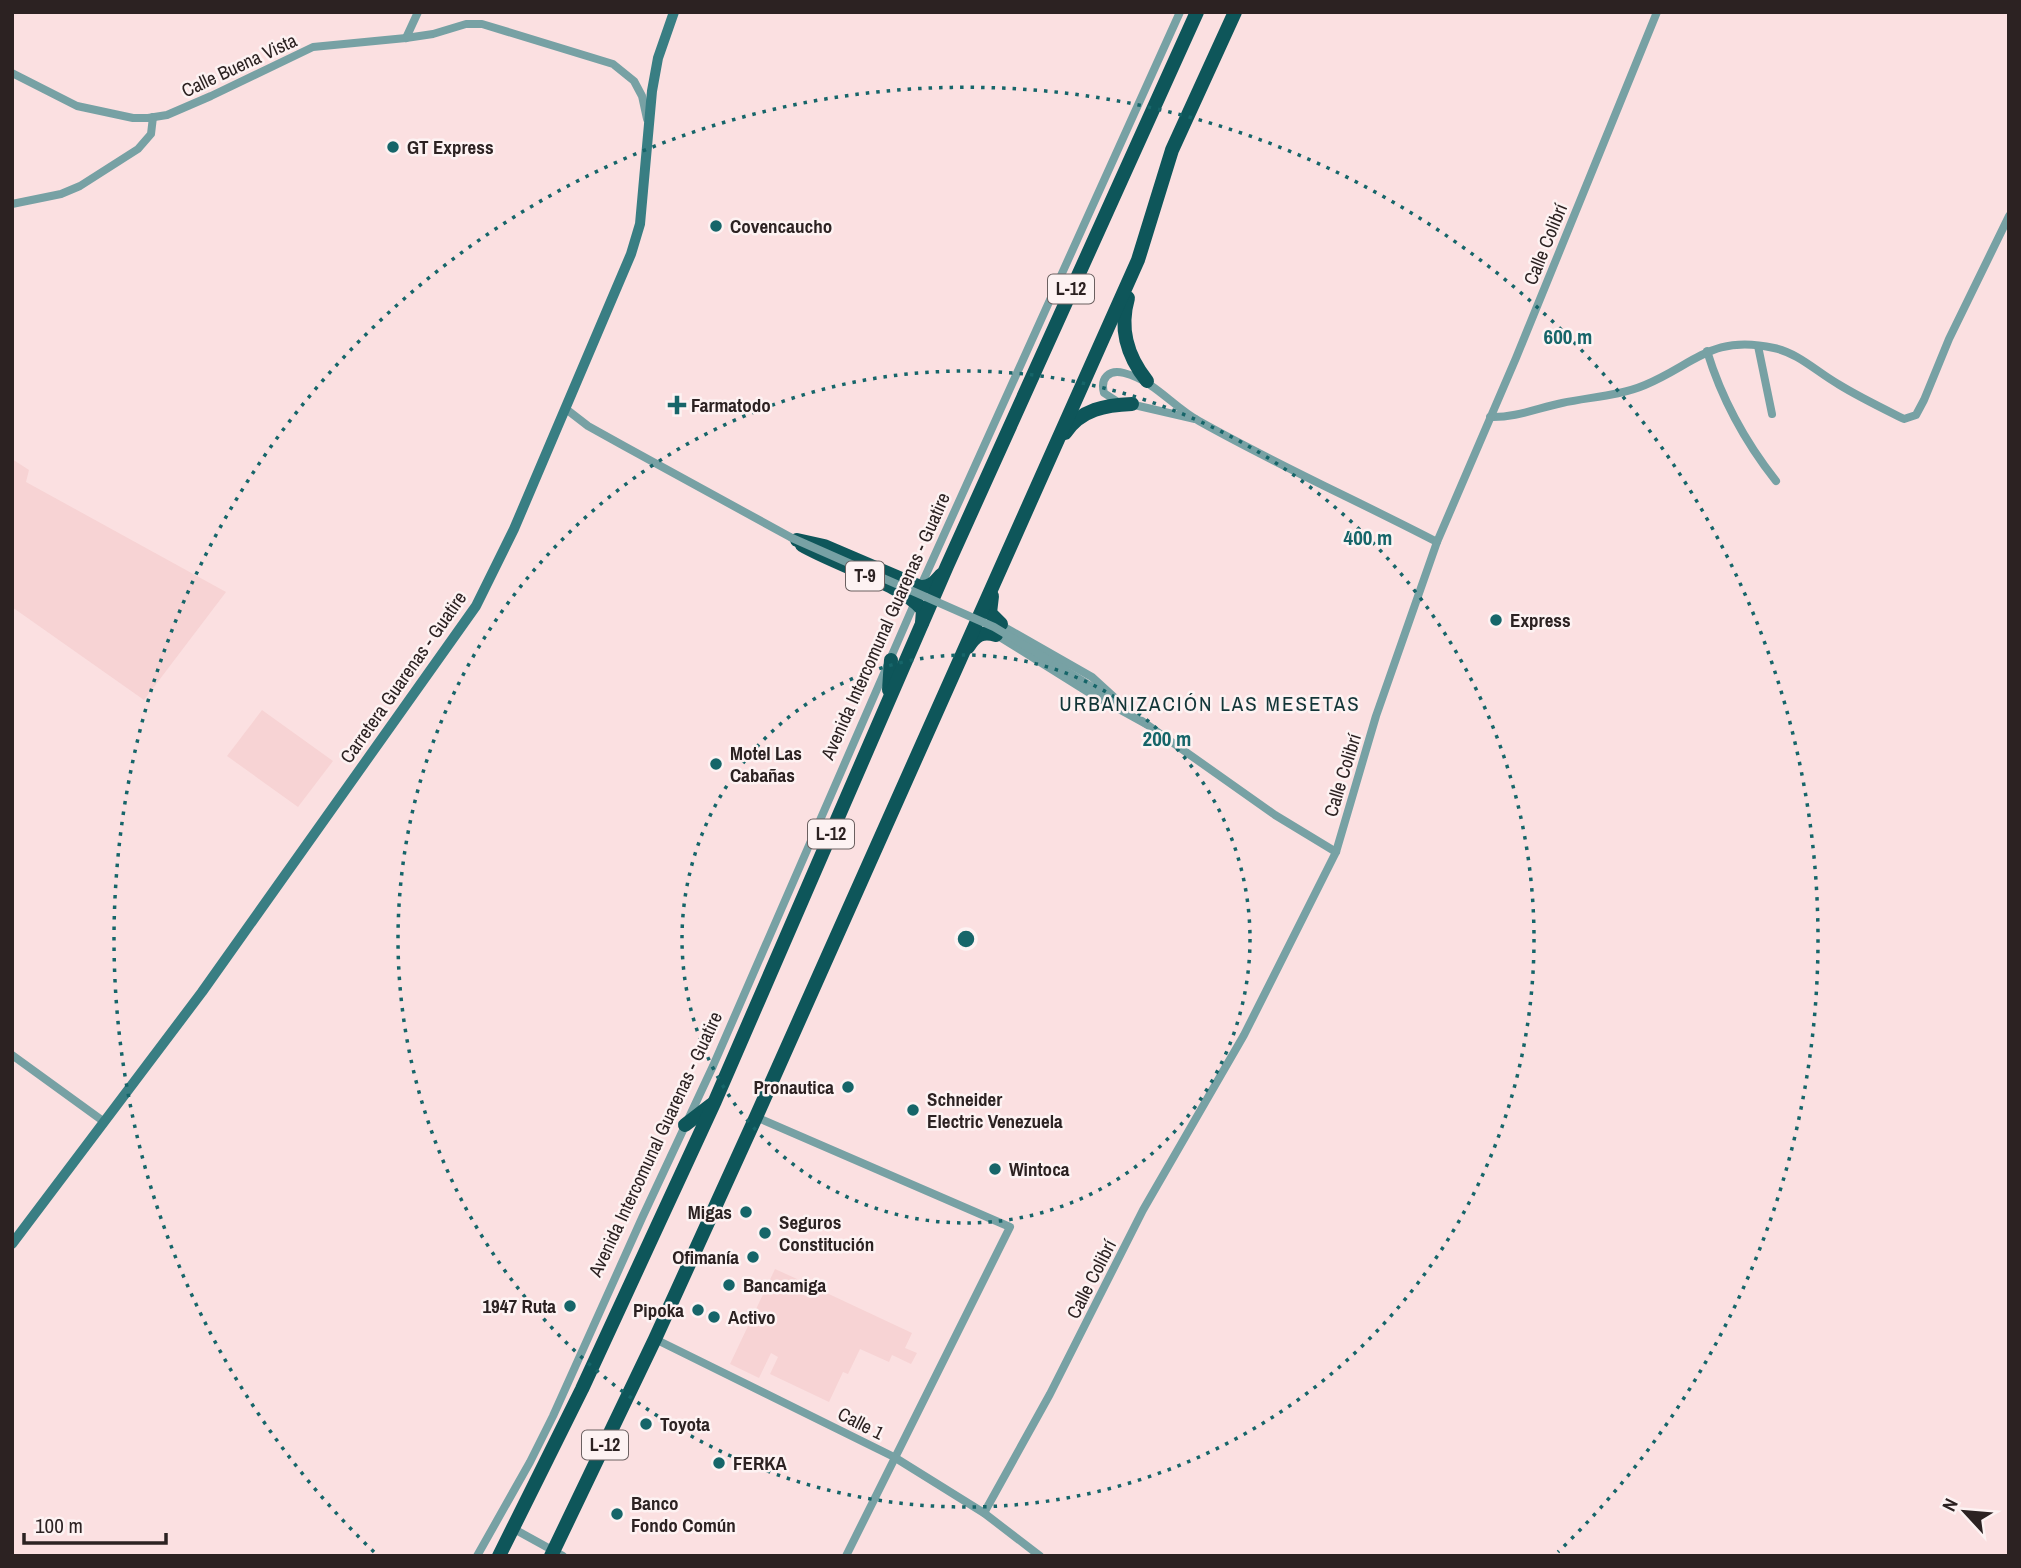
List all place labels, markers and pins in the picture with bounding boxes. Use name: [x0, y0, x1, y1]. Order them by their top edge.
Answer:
place label: GT Express: [407, 134, 494, 160]
marker: GT Express: [385, 139, 401, 155]
place label: Covencaucho: [730, 213, 832, 239]
marker: Covencaucho: [708, 218, 724, 234]
place label: Farmatodo: [691, 392, 771, 418]
marker: Farmatodo: [669, 397, 685, 413]
place label: Express: [1510, 607, 1571, 633]
marker: Express: [1488, 612, 1504, 628]
place label: Motel Las Cabañas: [730, 740, 802, 788]
marker: Motel Las Cabañas: [708, 756, 724, 772]
centre of rings: [954, 927, 978, 951]
place label: Pronautica: [753, 1074, 834, 1100]
marker: Pronautica: [840, 1079, 856, 1095]
place label: Schneider Electric Venezuela: [927, 1086, 1063, 1134]
marker: Schneider Electric Venezuela: [905, 1102, 921, 1118]
place label: Wintoca: [1009, 1156, 1070, 1182]
marker: Wintoca: [987, 1161, 1003, 1177]
place label: Migas: [688, 1199, 732, 1225]
marker: Migas: [738, 1204, 754, 1220]
place label: Seguros Constitución: [779, 1209, 874, 1257]
marker: Seguros Constitución: [757, 1225, 773, 1241]
place label: Ofimanía: [672, 1244, 739, 1270]
marker: Ofimanía: [745, 1249, 761, 1265]
place label: Bancamiga: [743, 1272, 826, 1298]
marker: Bancamiga: [721, 1277, 737, 1293]
place label: 1947 Ruta: [482, 1293, 556, 1319]
place label: Pipoka: [633, 1297, 684, 1323]
marker: 1947 Ruta: [562, 1298, 578, 1314]
marker: Pipoka: [690, 1302, 706, 1318]
place label: Activo: [728, 1304, 776, 1330]
marker: Activo: [706, 1309, 722, 1325]
place label: Toyota: [660, 1411, 710, 1437]
marker: Toyota: [638, 1416, 654, 1432]
place label: FERKA: [733, 1450, 787, 1476]
marker: FERKA: [711, 1455, 727, 1471]
place label: Banco Fondo Común: [631, 1490, 736, 1538]
marker: Banco Fondo Común: [609, 1506, 625, 1522]

